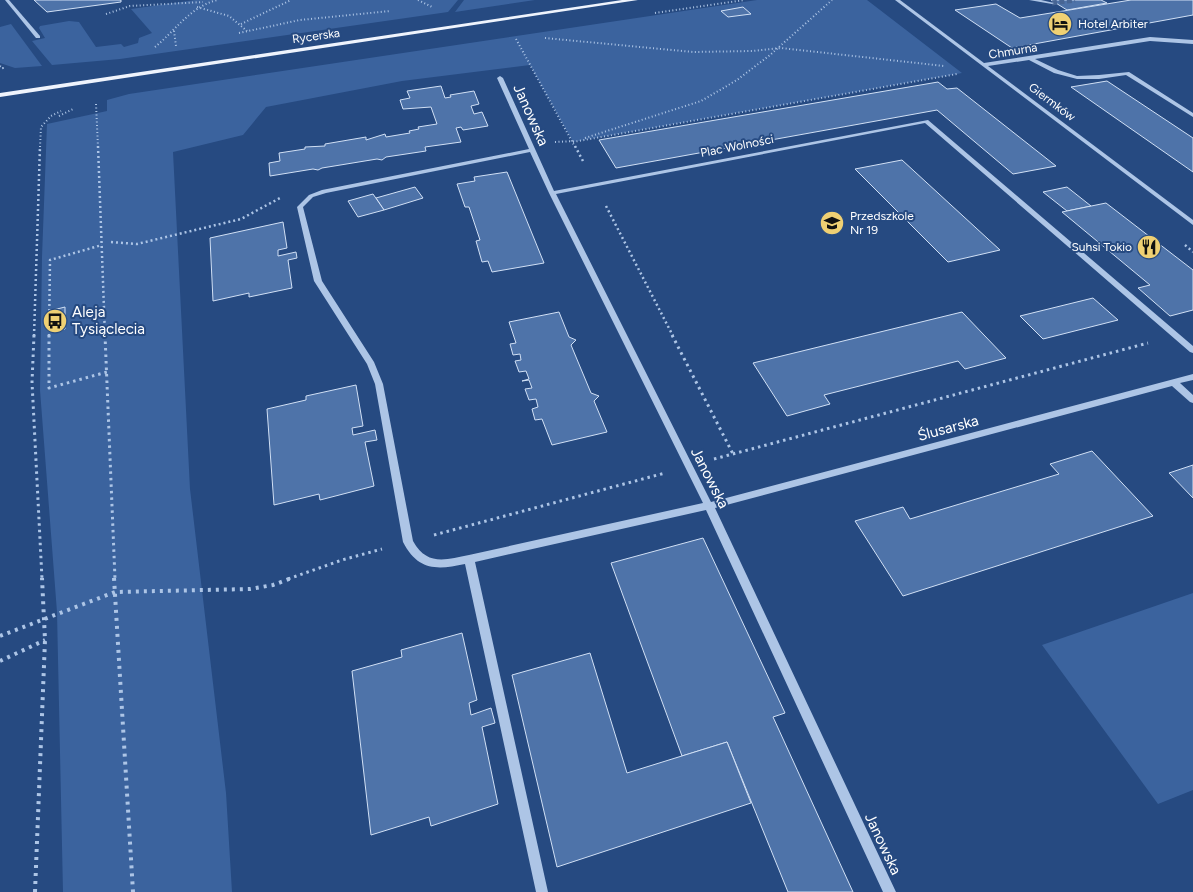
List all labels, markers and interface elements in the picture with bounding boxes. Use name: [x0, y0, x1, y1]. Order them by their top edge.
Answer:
hotel icon: Hotel Arbiter: [1047, 11, 1073, 37]
place label: Hotel Arbiter: [1078, 17, 1148, 31]
street label: Rycerska: [291, 26, 341, 46]
street label: Chmurna: [988, 40, 1038, 62]
street label: Giermków: [1026, 80, 1078, 124]
street label: Janowska: [509, 81, 553, 149]
street label: Plac Wolności: [699, 132, 775, 160]
place label: Przedszkole Nr 19: [850, 209, 914, 237]
school or university icon: Przedszkole Nr 19: [819, 210, 845, 236]
restaurant icon: Suhsi Tokio: [1136, 234, 1162, 260]
place label: Suhsi Tokio: [1071, 240, 1132, 254]
place label: Aleja Tysiąclecia: [72, 303, 145, 338]
bus stop icon: Aleja Tysiąclecia: [42, 308, 68, 334]
street label: Ślusarska: [916, 411, 980, 445]
street label: Janowska: [687, 445, 733, 511]
street label: Janowska: [861, 810, 905, 878]

